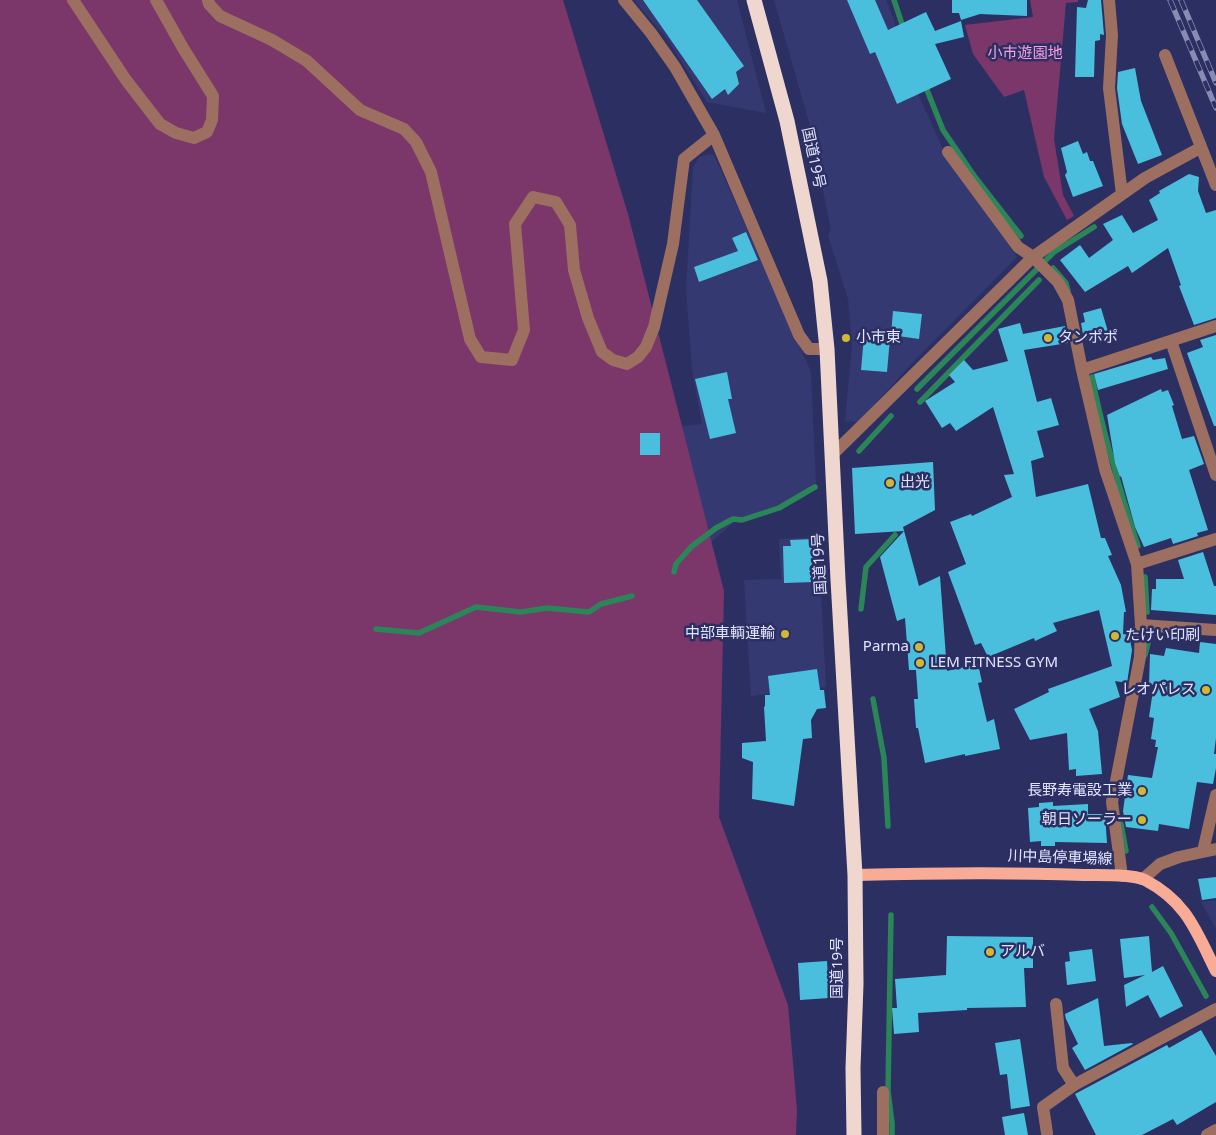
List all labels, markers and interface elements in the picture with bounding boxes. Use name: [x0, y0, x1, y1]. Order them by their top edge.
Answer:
park label: 小市遊園地: [988, 45, 1062, 63]
street label: 国道19号: [798, 126, 828, 190]
place label: 小市東: [856, 329, 901, 347]
place label: タンポポ: [1058, 329, 1118, 347]
marker: 小市東: [840, 332, 852, 344]
marker: タンポポ: [1042, 332, 1054, 344]
place label: 出光: [900, 474, 930, 492]
marker: 出光: [884, 477, 896, 489]
street label: 国道19号: [809, 532, 831, 596]
place label: 中部車輌運輸: [685, 625, 775, 643]
place label: たけい印刷: [1125, 627, 1200, 645]
marker: 中部車輌運輸: [779, 628, 791, 640]
marker: たけい印刷: [1109, 630, 1121, 642]
place label: Parma: [863, 638, 909, 656]
marker: Parma: [913, 641, 925, 653]
place label: LEM FITNESS GYM: [930, 654, 1058, 672]
marker: LEM FITNESS GYM: [914, 657, 926, 669]
place label: レオパレス: [1121, 681, 1196, 699]
marker: レオパレス: [1200, 684, 1212, 696]
place label: 長野寿電設工業: [1027, 782, 1132, 800]
marker: 長野寿電設工業: [1136, 785, 1148, 797]
place label: 朝日ソーラー: [1042, 811, 1132, 829]
marker: 朝日ソーラー: [1136, 814, 1148, 826]
street label: 川中島停車場線: [1007, 847, 1113, 869]
street label: 国道19号: [829, 937, 847, 999]
place label: アルバ: [1000, 943, 1045, 961]
marker: アルバ: [984, 946, 996, 958]

